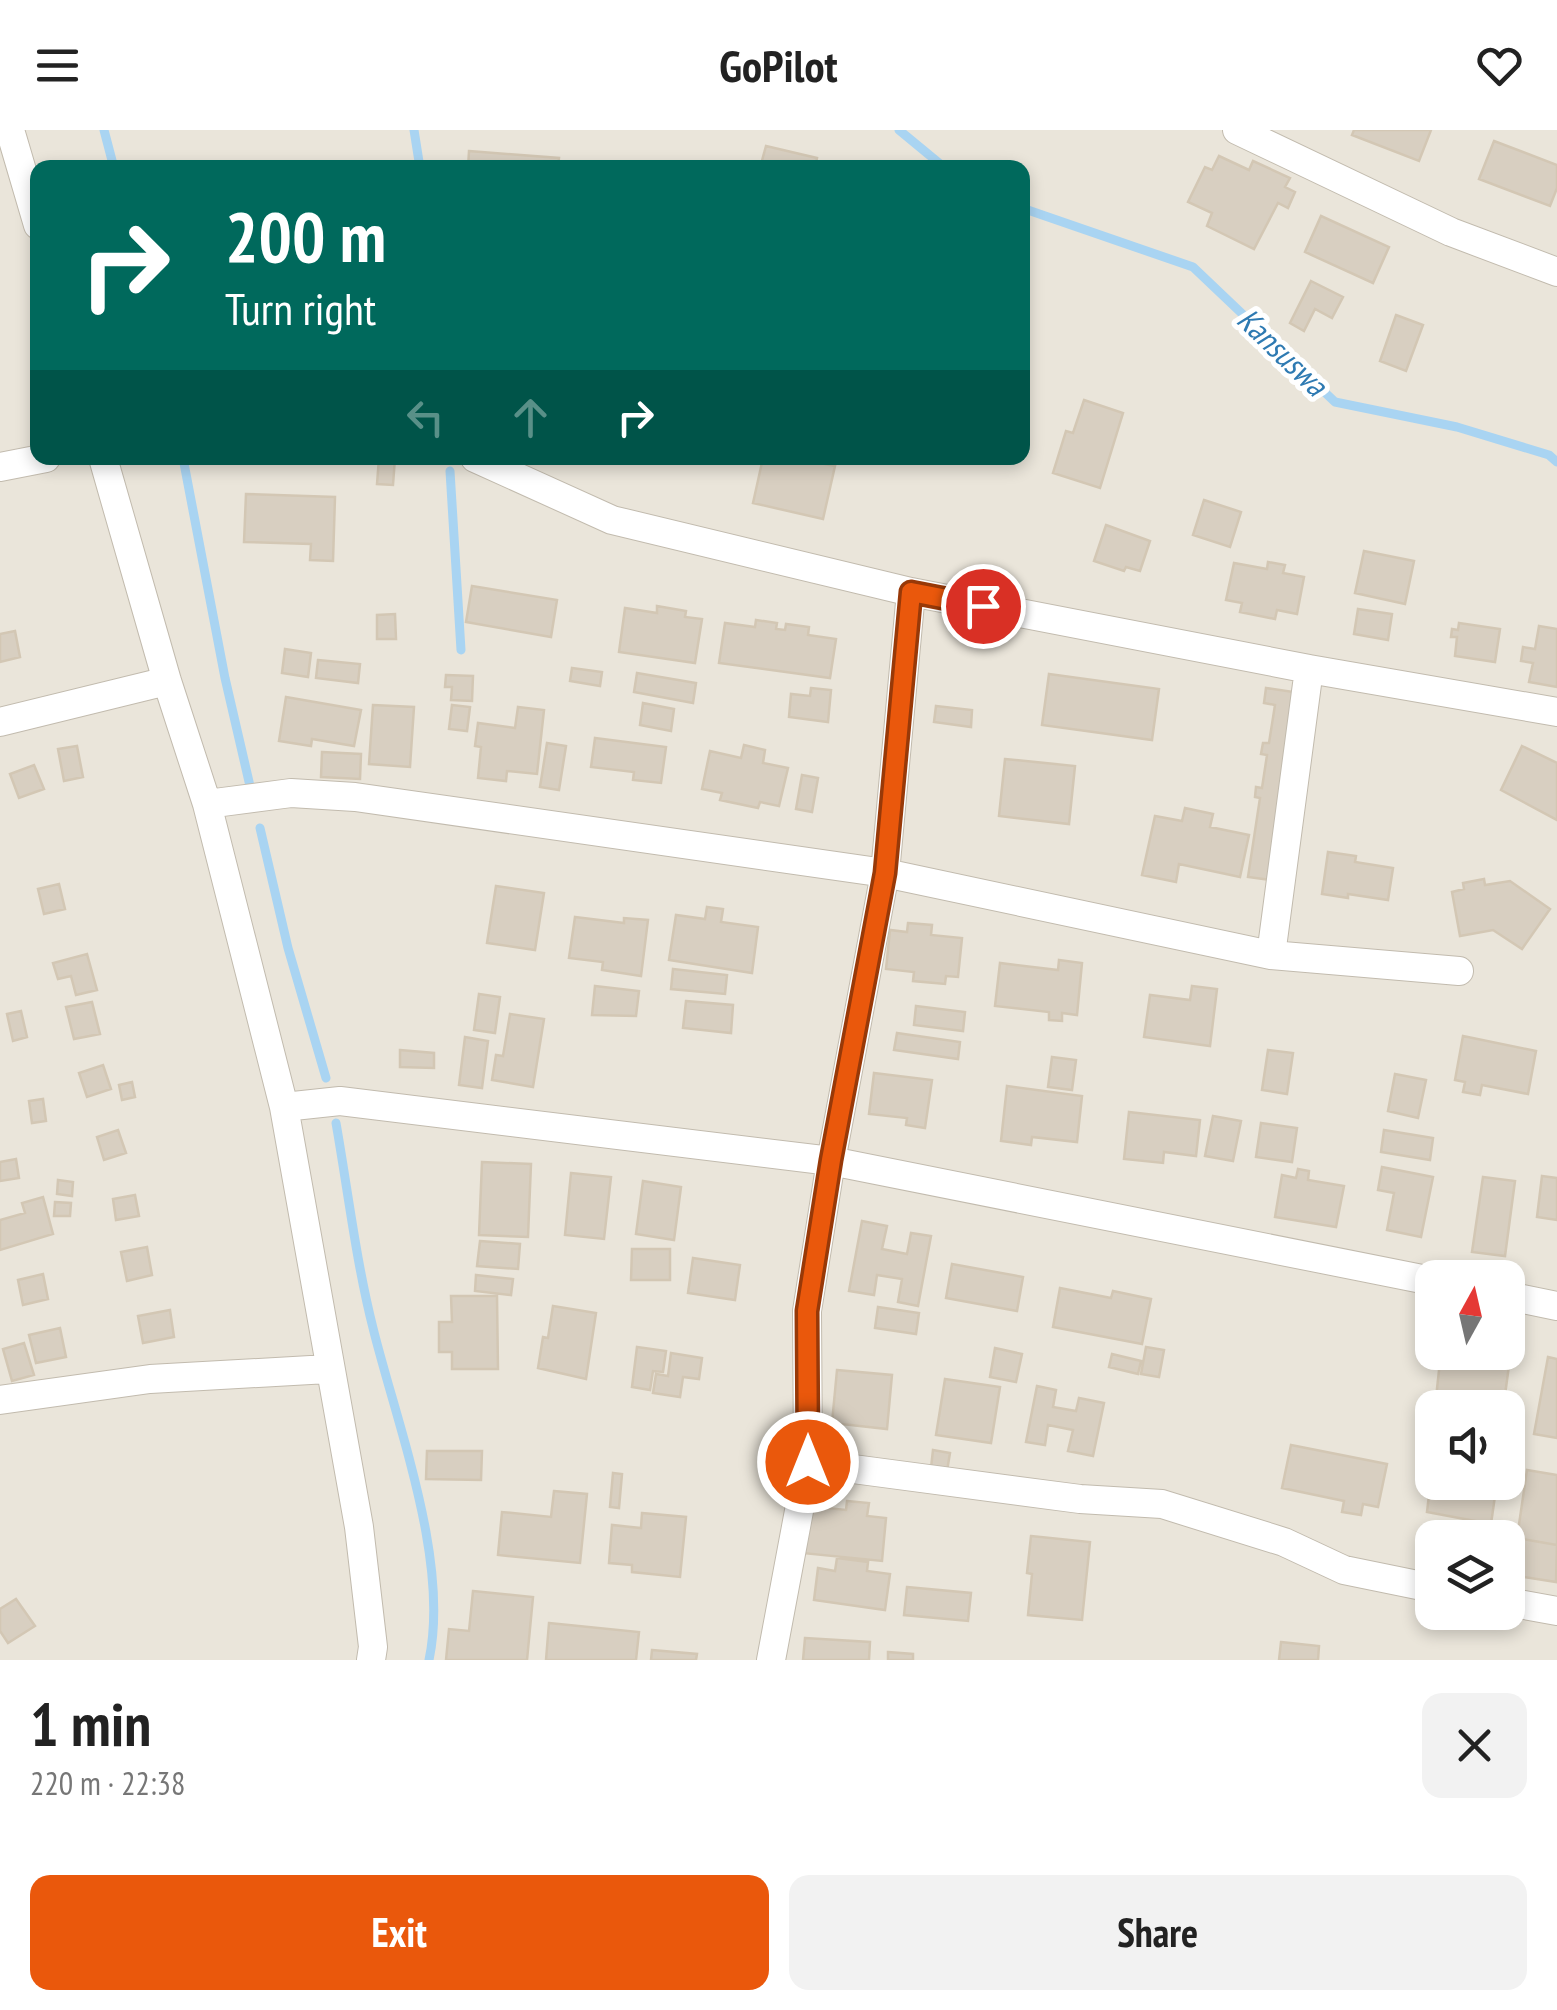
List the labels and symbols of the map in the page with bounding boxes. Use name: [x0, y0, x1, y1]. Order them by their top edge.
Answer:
water label: Kansuswa: [1229, 298, 1338, 406]
pin: [941, 564, 1026, 649]
north arrow: [1415, 1260, 1525, 1370]
position arrow: [756, 1410, 860, 1514]

